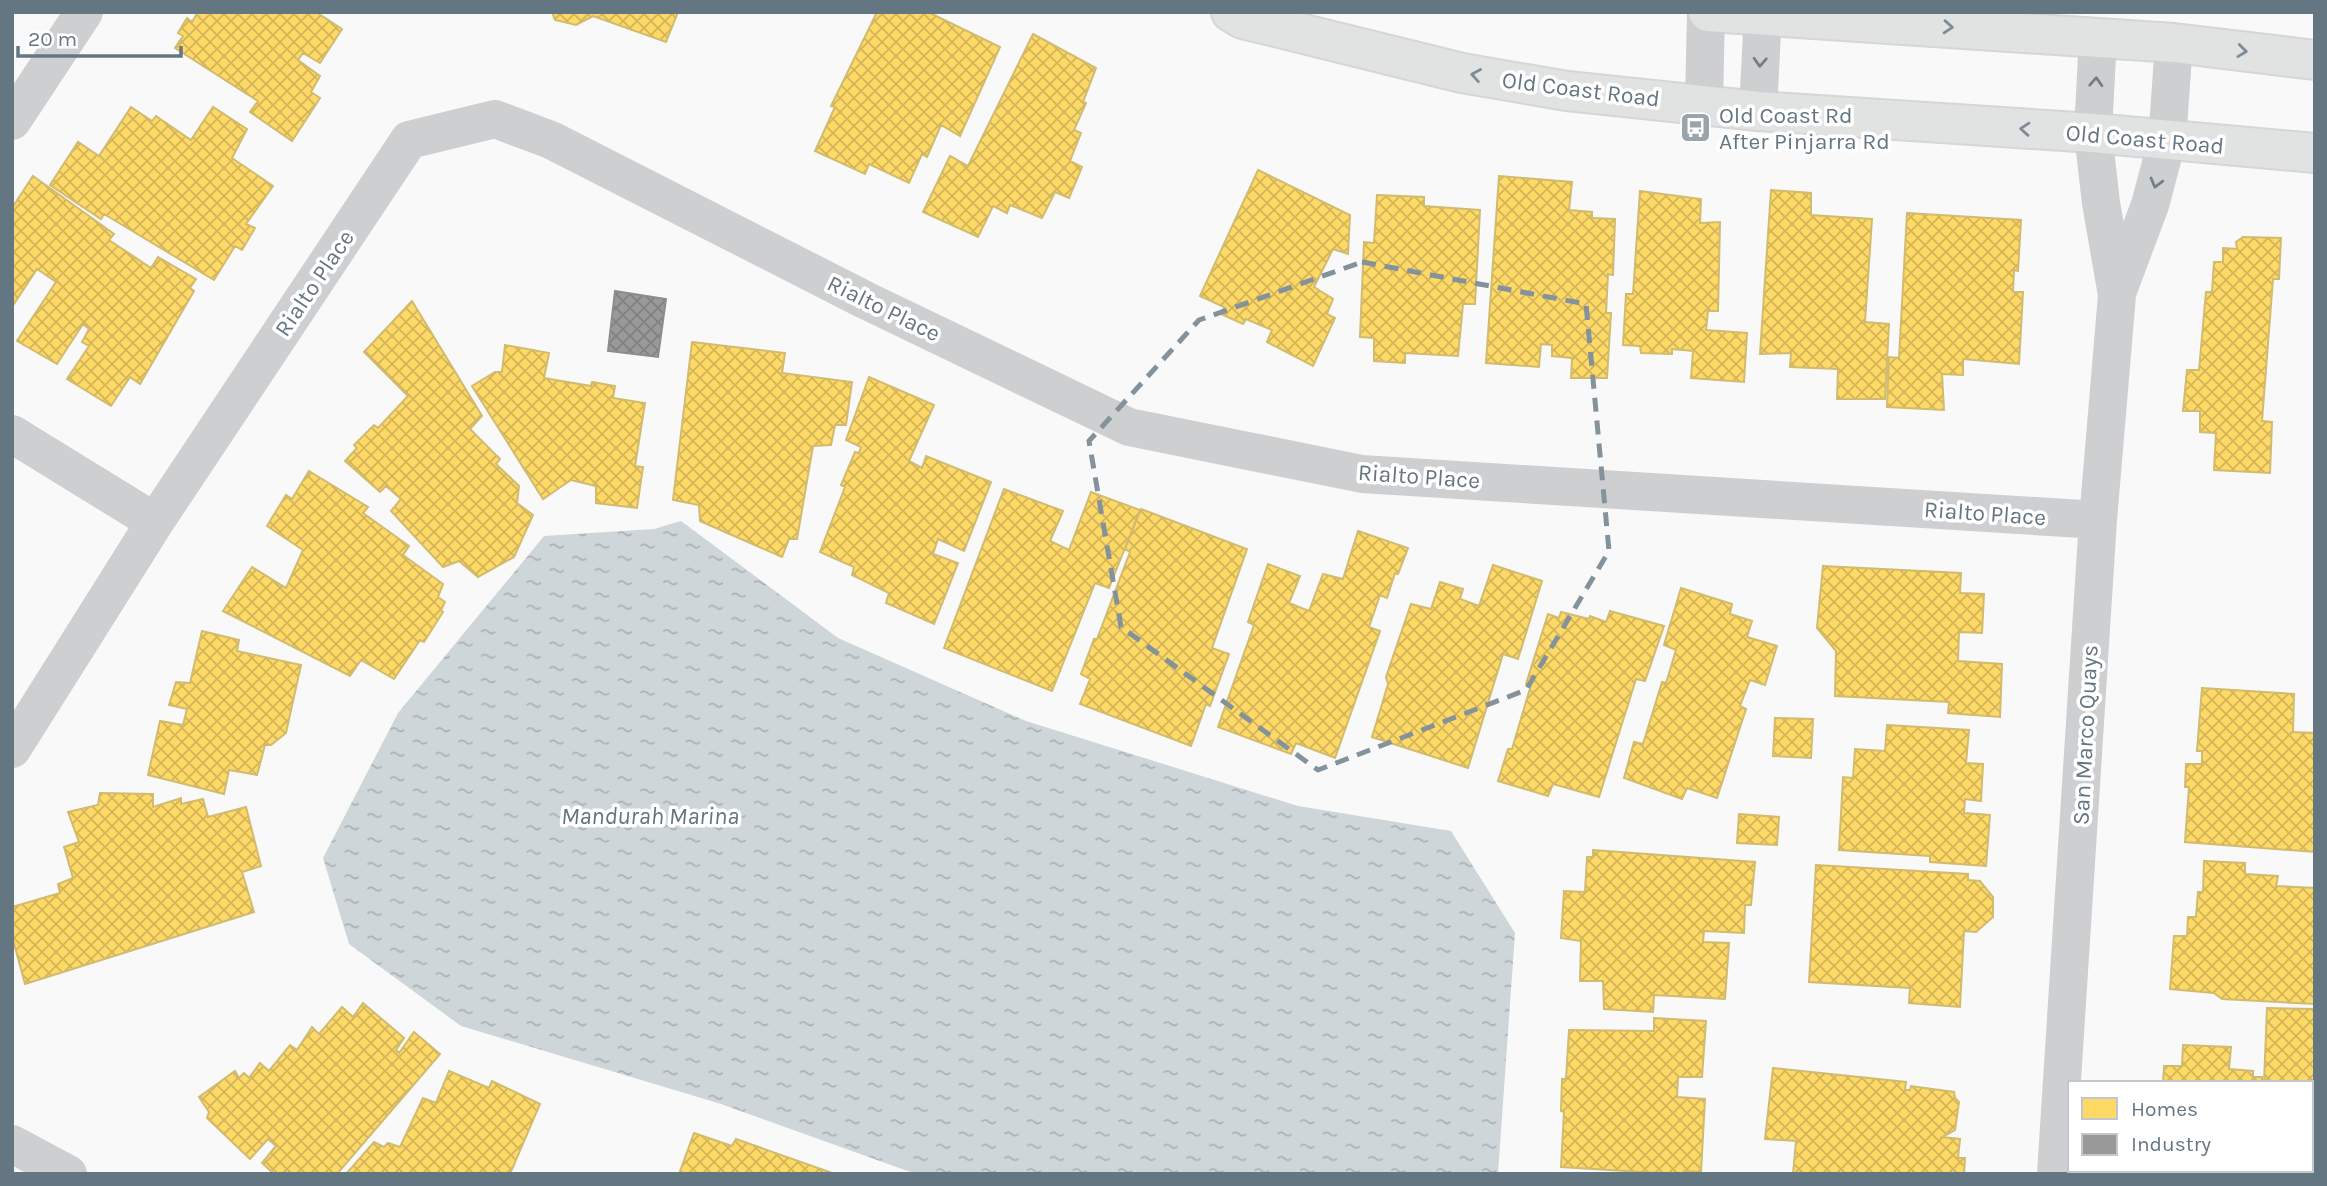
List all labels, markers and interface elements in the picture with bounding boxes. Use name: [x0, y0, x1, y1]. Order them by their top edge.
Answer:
scale bar: [18, 14, 180, 58]
one-way arrow: [1943, 19, 1954, 34]
text: 20 m: [28, 27, 77, 51]
one-way arrow: [2236, 44, 2248, 59]
one-way arrow: [1753, 56, 1768, 67]
street label: Old Coast Road: [1500, 66, 1661, 113]
one-way arrow: [1470, 68, 1482, 83]
one-way arrow: [2088, 76, 2103, 87]
place label: Old Coast Rd After Pinjarra Rd: [1719, 102, 1890, 155]
bus stop icon: Old Coast Rd After Pinjarra Rd: [1679, 111, 1713, 145]
street label: Old Coast Road: [2065, 119, 2225, 160]
one-way arrow: [2019, 121, 2030, 136]
one-way arrow: [2150, 176, 2164, 188]
street label: Rialto Place: [269, 225, 360, 341]
street label: Rialto Place: [823, 270, 945, 347]
street label: Rialto Place: [1357, 459, 1481, 494]
street label: Rialto Place: [1923, 496, 2047, 531]
street label: San Marco Quays: [2067, 644, 2104, 826]
water label: Mandurah Marina: [561, 802, 739, 830]
legend: [2068, 1081, 2313, 1172]
text: Homes: [2131, 1097, 2198, 1121]
text: Industry: [2131, 1132, 2211, 1156]

